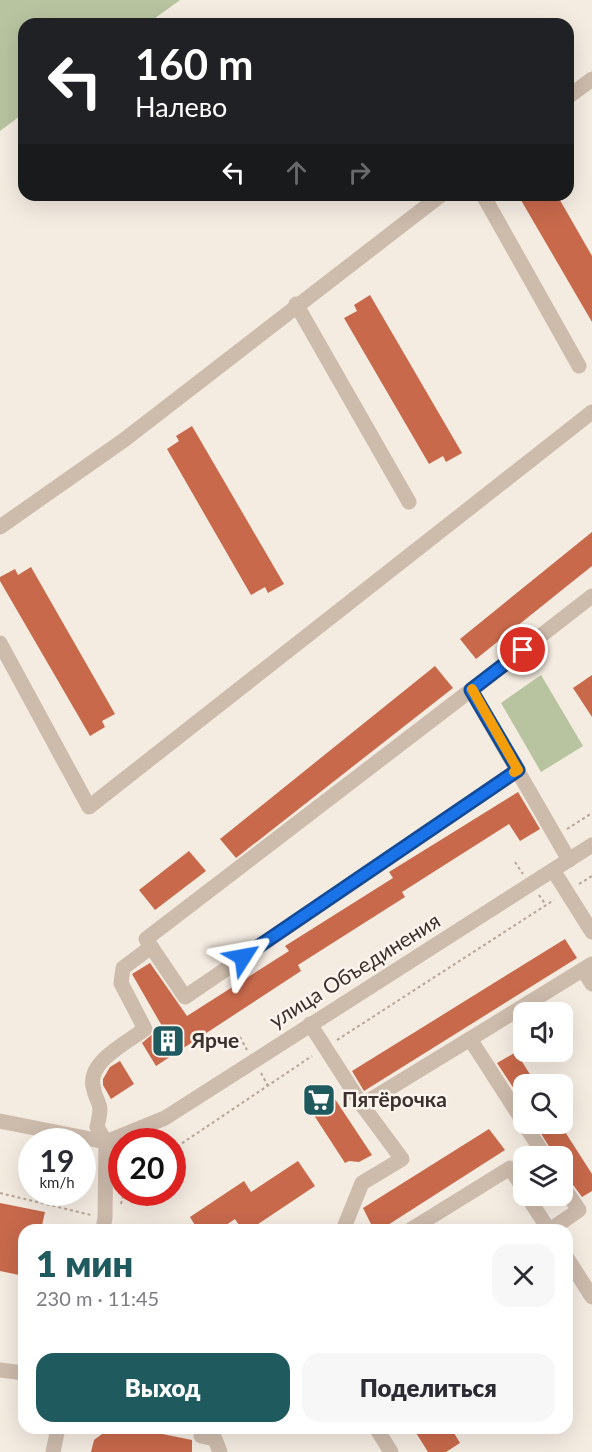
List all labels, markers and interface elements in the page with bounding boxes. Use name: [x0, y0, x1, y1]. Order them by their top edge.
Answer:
text: 160 m: [135, 39, 253, 89]
icon: left: [36, 42, 114, 120]
text: Налево: [135, 90, 227, 123]
icon: left: [217, 156, 250, 189]
icon: ahead: [280, 156, 313, 189]
icon: right: [343, 156, 376, 189]
pin: [497, 624, 548, 675]
icon: arrive: [506, 633, 539, 666]
street label: улица Объединения: [264, 907, 444, 1032]
position arrow: [211, 925, 275, 989]
map controls: [513, 1002, 573, 1206]
button: sound: [513, 1002, 573, 1062]
building icon: Ярче: [150, 1023, 186, 1059]
place label: Ярче: [190, 1027, 239, 1052]
button: search: [513, 1074, 573, 1134]
supermarket icon: Пятёрочка: [301, 1082, 337, 1118]
place label: Пятёрочка: [342, 1086, 447, 1111]
speed limit sign: 20: [108, 1128, 186, 1206]
text: 19: [40, 1142, 74, 1178]
button: layers: [513, 1146, 573, 1206]
text: km/h: [39, 1173, 75, 1191]
text: 1 мин: [36, 1241, 133, 1285]
button: close: [492, 1244, 555, 1307]
text: 230 m · 11:45: [36, 1286, 159, 1310]
button: Выход: [36, 1353, 290, 1422]
button: Поделиться: [302, 1353, 555, 1422]

